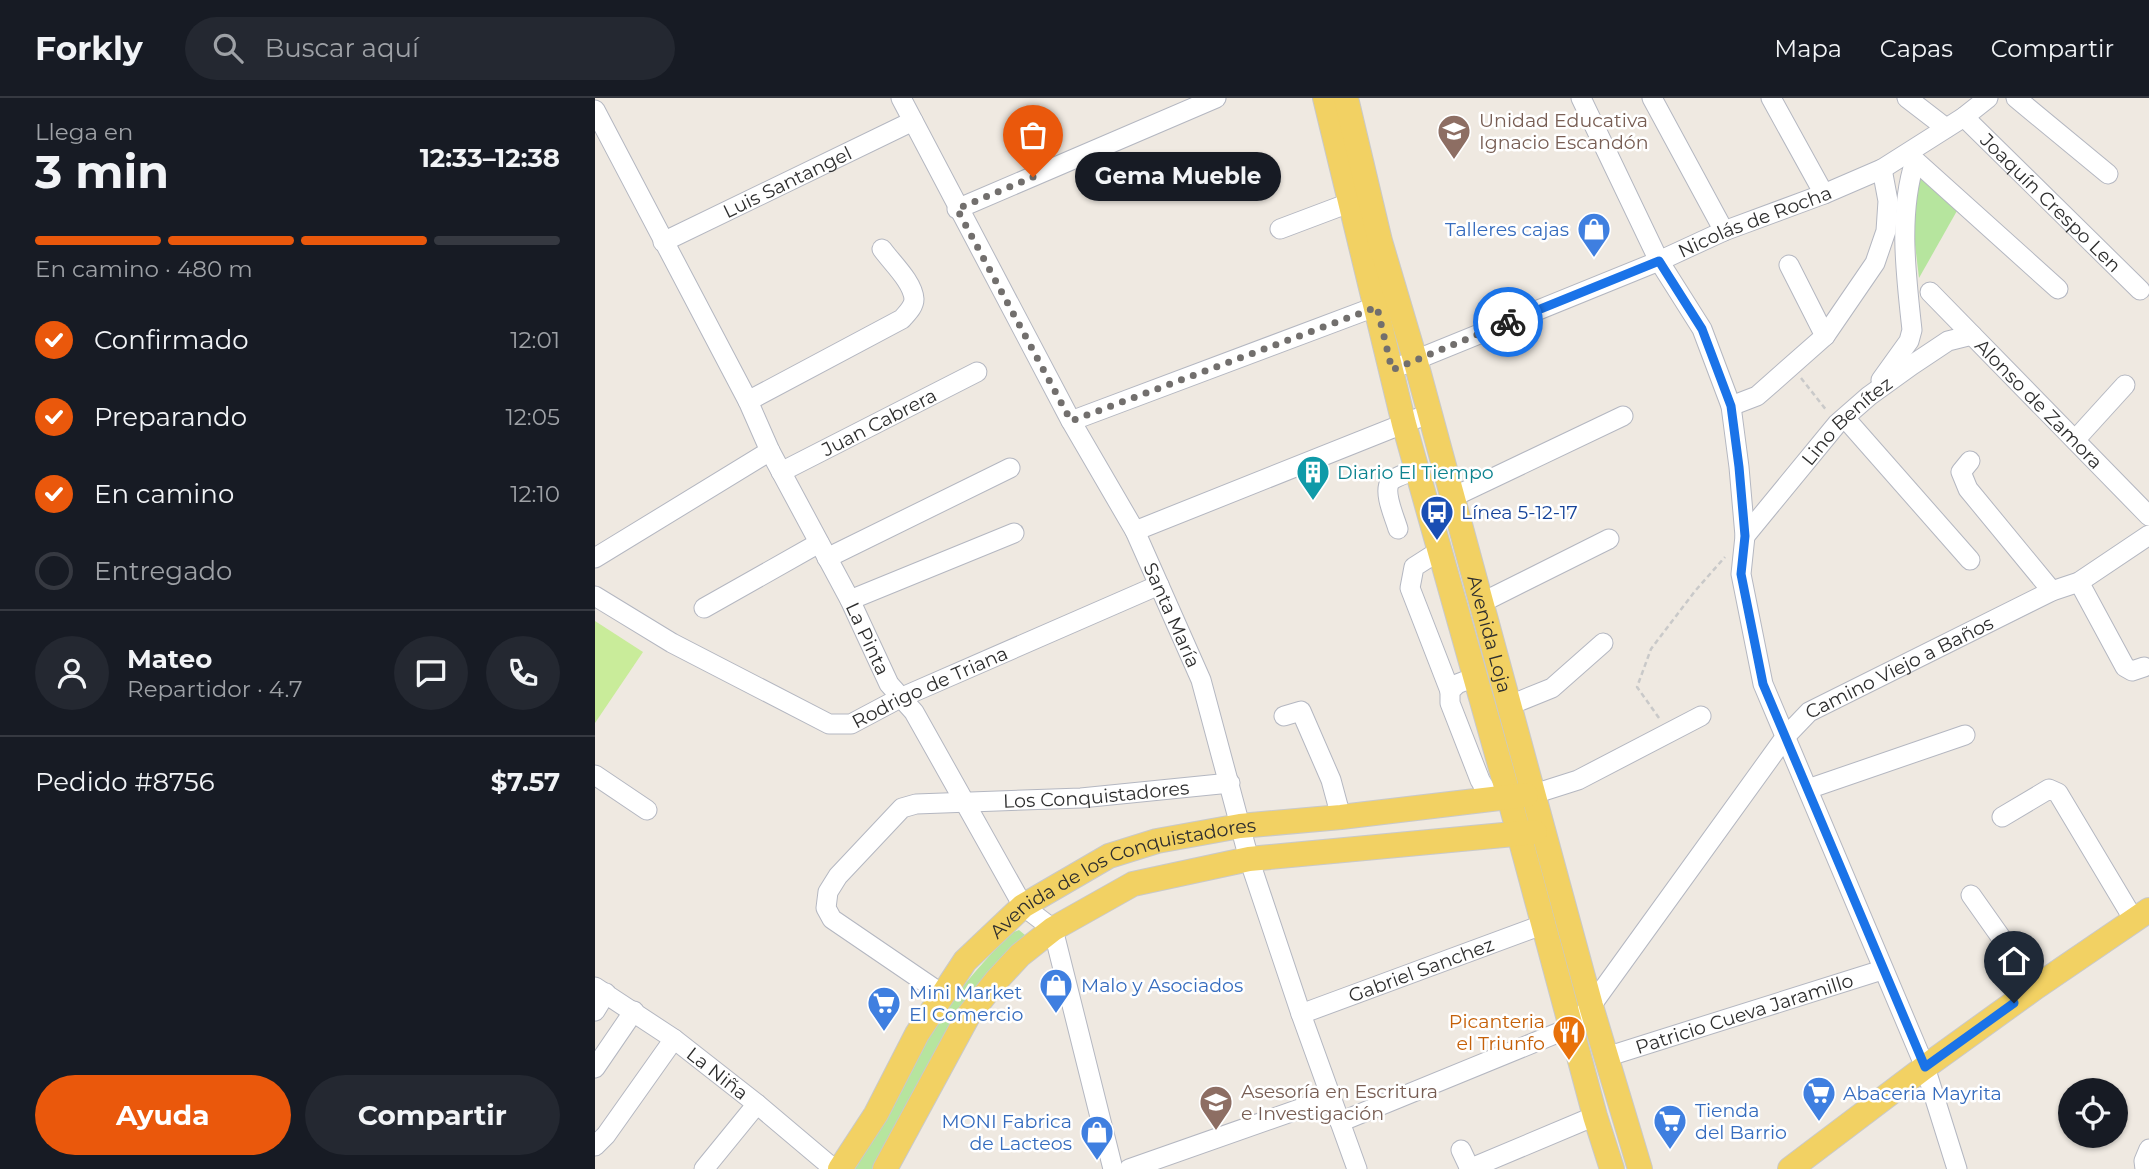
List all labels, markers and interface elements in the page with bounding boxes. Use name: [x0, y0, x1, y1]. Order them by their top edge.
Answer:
search box: [185, 17, 675, 80]
text: Forkly: [35, 28, 143, 68]
icon: search: [209, 29, 247, 67]
text: Buscar aquí: [265, 32, 419, 64]
text: Mapa: [1774, 34, 1842, 63]
text: Capas: [1880, 34, 1953, 63]
text: Compartir: [1991, 34, 2114, 63]
pin: [1003, 105, 1063, 177]
place label: Unidad Educativa Ignacio Escandón: [1479, 109, 1649, 154]
school or university icon: Unidad Educativa Ignacio Escandón: [1435, 112, 1473, 161]
icon: bag: [1014, 116, 1052, 154]
text: Llega en: [35, 118, 133, 146]
street label: Joaquín Crespo Len: [1975, 128, 2126, 277]
street label: Luis Santangel: [719, 141, 855, 223]
text: 12:33–12:38: [420, 142, 560, 174]
text: 3 min: [35, 143, 169, 200]
callout: Gema Mueble: [1075, 153, 1281, 202]
text: Gema Mueble: [1095, 162, 1261, 190]
street label: Nicolás de Rocha: [1674, 181, 1835, 263]
shop icon: Talleres cajas: [1575, 210, 1613, 259]
place label: Talleres cajas: [1445, 218, 1569, 241]
text: En camino · 480 m: [35, 255, 253, 283]
courier: [1473, 287, 1543, 357]
icon: bike: [1489, 303, 1527, 341]
icon: check: [35, 321, 73, 359]
text: Confirmado: [94, 324, 249, 356]
text: 12:01: [510, 326, 560, 354]
street label: Alonso de Zamora: [1970, 334, 2107, 474]
street label: Lino Benítez: [1797, 372, 1897, 470]
street label: Juan Cabrera: [817, 384, 940, 462]
icon: check: [35, 398, 73, 436]
text: Preparando: [94, 401, 247, 433]
text: 12:05: [506, 403, 560, 431]
building icon: Diario El Tiempo: [1294, 453, 1332, 502]
place label: Diario El Tiempo: [1337, 461, 1494, 484]
icon: check: [35, 475, 73, 513]
text: En camino: [94, 478, 234, 510]
text: 12:10: [510, 480, 560, 508]
bus stop icon: Línea 5-12-17: [1418, 493, 1456, 542]
place label: Línea 5-12-17: [1461, 501, 1578, 524]
text: Entregado: [94, 555, 232, 587]
street label: Santa María: [1138, 559, 1205, 671]
street label: Avenida Loja: [1462, 573, 1516, 696]
street label: La Pinta: [841, 599, 894, 679]
street label: Camino Viejo a Baños: [1802, 611, 1997, 724]
button: person: [35, 636, 109, 710]
button: chat: [394, 636, 468, 710]
button: phone: [486, 636, 560, 710]
street label: Rodrigo de Triana: [848, 641, 1011, 733]
text: Mateo: [127, 643, 212, 675]
text: Repartidor · 4.7: [127, 675, 303, 703]
text: Pedido #8756: [35, 766, 214, 798]
text: $7.57: [491, 766, 560, 798]
street label: Los Conquistadores: [1003, 776, 1190, 813]
street label: Avenida de los Conquistadores: [985, 814, 1257, 943]
pin: [1984, 931, 2044, 1003]
street label: Gabriel Sanchez: [1345, 933, 1497, 1007]
icon: home: [1995, 942, 2033, 980]
shop icon: Malo y Asociados: [1037, 966, 1075, 1015]
street label: Patricio Cueva Jaramillo: [1633, 969, 1856, 1059]
place label: Malo y Asociados: [1081, 974, 1243, 997]
place label: Mini Market El Comercio: [909, 981, 1023, 1026]
supermarket icon: Mini Market El Comercio: [865, 984, 903, 1033]
place label: Picanteria el Triunfo: [1449, 1010, 1545, 1055]
restaurant icon: Picanteria el Triunfo: [1550, 1013, 1588, 1062]
street label: La Niña: [682, 1042, 753, 1105]
supermarket icon: Abaceria Mayrita: [1800, 1074, 1838, 1123]
button: Ayuda: [35, 1075, 291, 1155]
button: Compartir: [305, 1075, 560, 1155]
map controls: [2058, 1078, 2128, 1148]
button: locate: [2058, 1078, 2128, 1148]
place label: Asesoría en Escritura e Investigación: [1241, 1080, 1438, 1125]
place label: Abaceria Mayrita: [1843, 1082, 2002, 1105]
school or university icon: Asesoría en Escritura e Investigación: [1197, 1083, 1235, 1132]
place label: Tienda del Barrio: [1695, 1099, 1787, 1144]
supermarket icon: Tienda del Barrio: [1651, 1102, 1689, 1151]
place label: MONI Fabrica de Lacteos: [942, 1110, 1072, 1155]
shop icon: MONI Fabrica de Lacteos: [1078, 1113, 1116, 1162]

